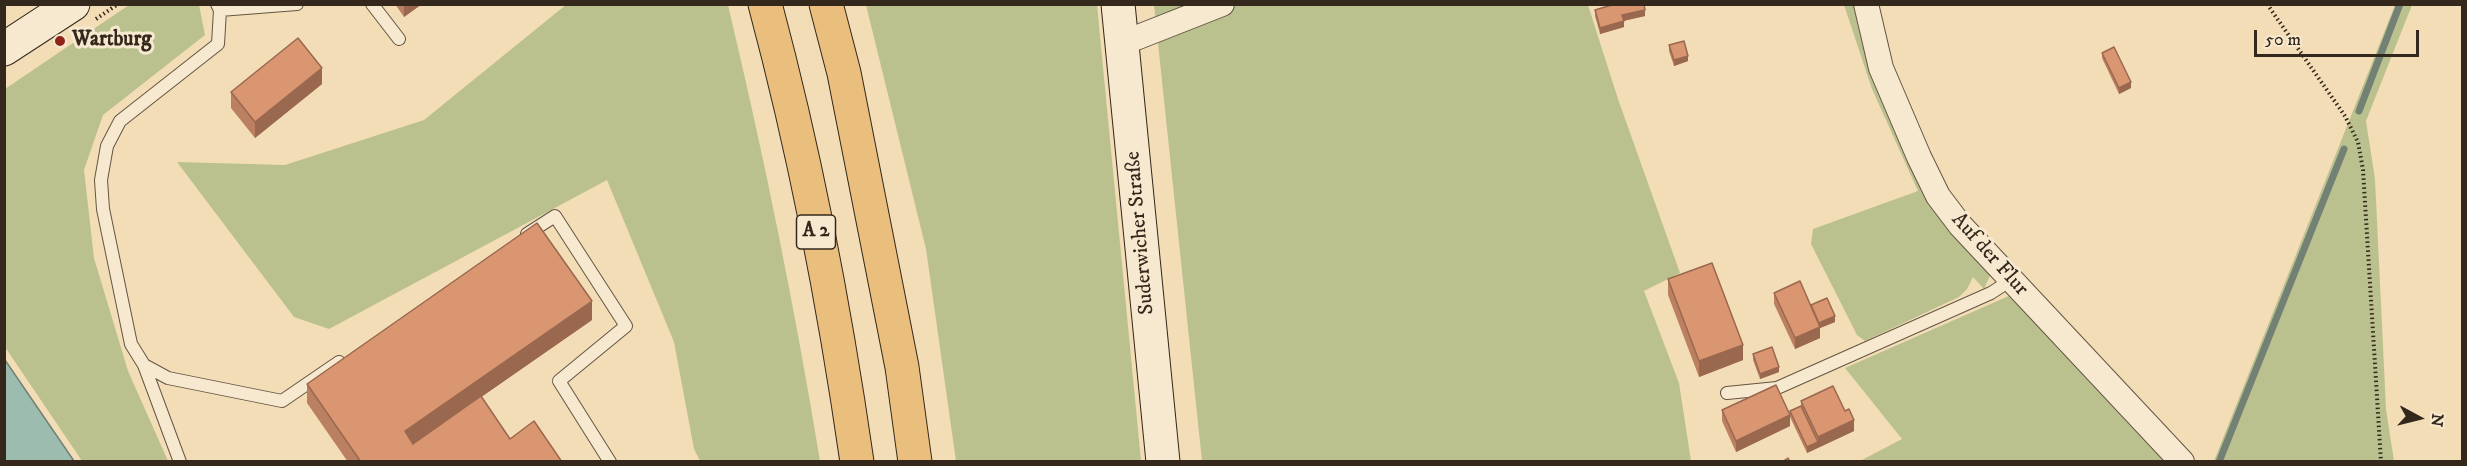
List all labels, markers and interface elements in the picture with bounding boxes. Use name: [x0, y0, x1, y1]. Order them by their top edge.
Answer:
scale bar: [2257, 18, 2422, 56]
place label: Wartburg: [72, 28, 151, 54]
text: 50 m: [2265, 29, 2301, 51]
marker: Wartburg: [53, 34, 67, 48]
street label: Suderwicher Straße: [1121, 150, 1161, 316]
street label: Auf der Flur: [1945, 208, 2033, 302]
road number: A 2: [796, 215, 836, 249]
north arrow: [2389, 388, 2449, 448]
text: N: [2426, 412, 2448, 428]

